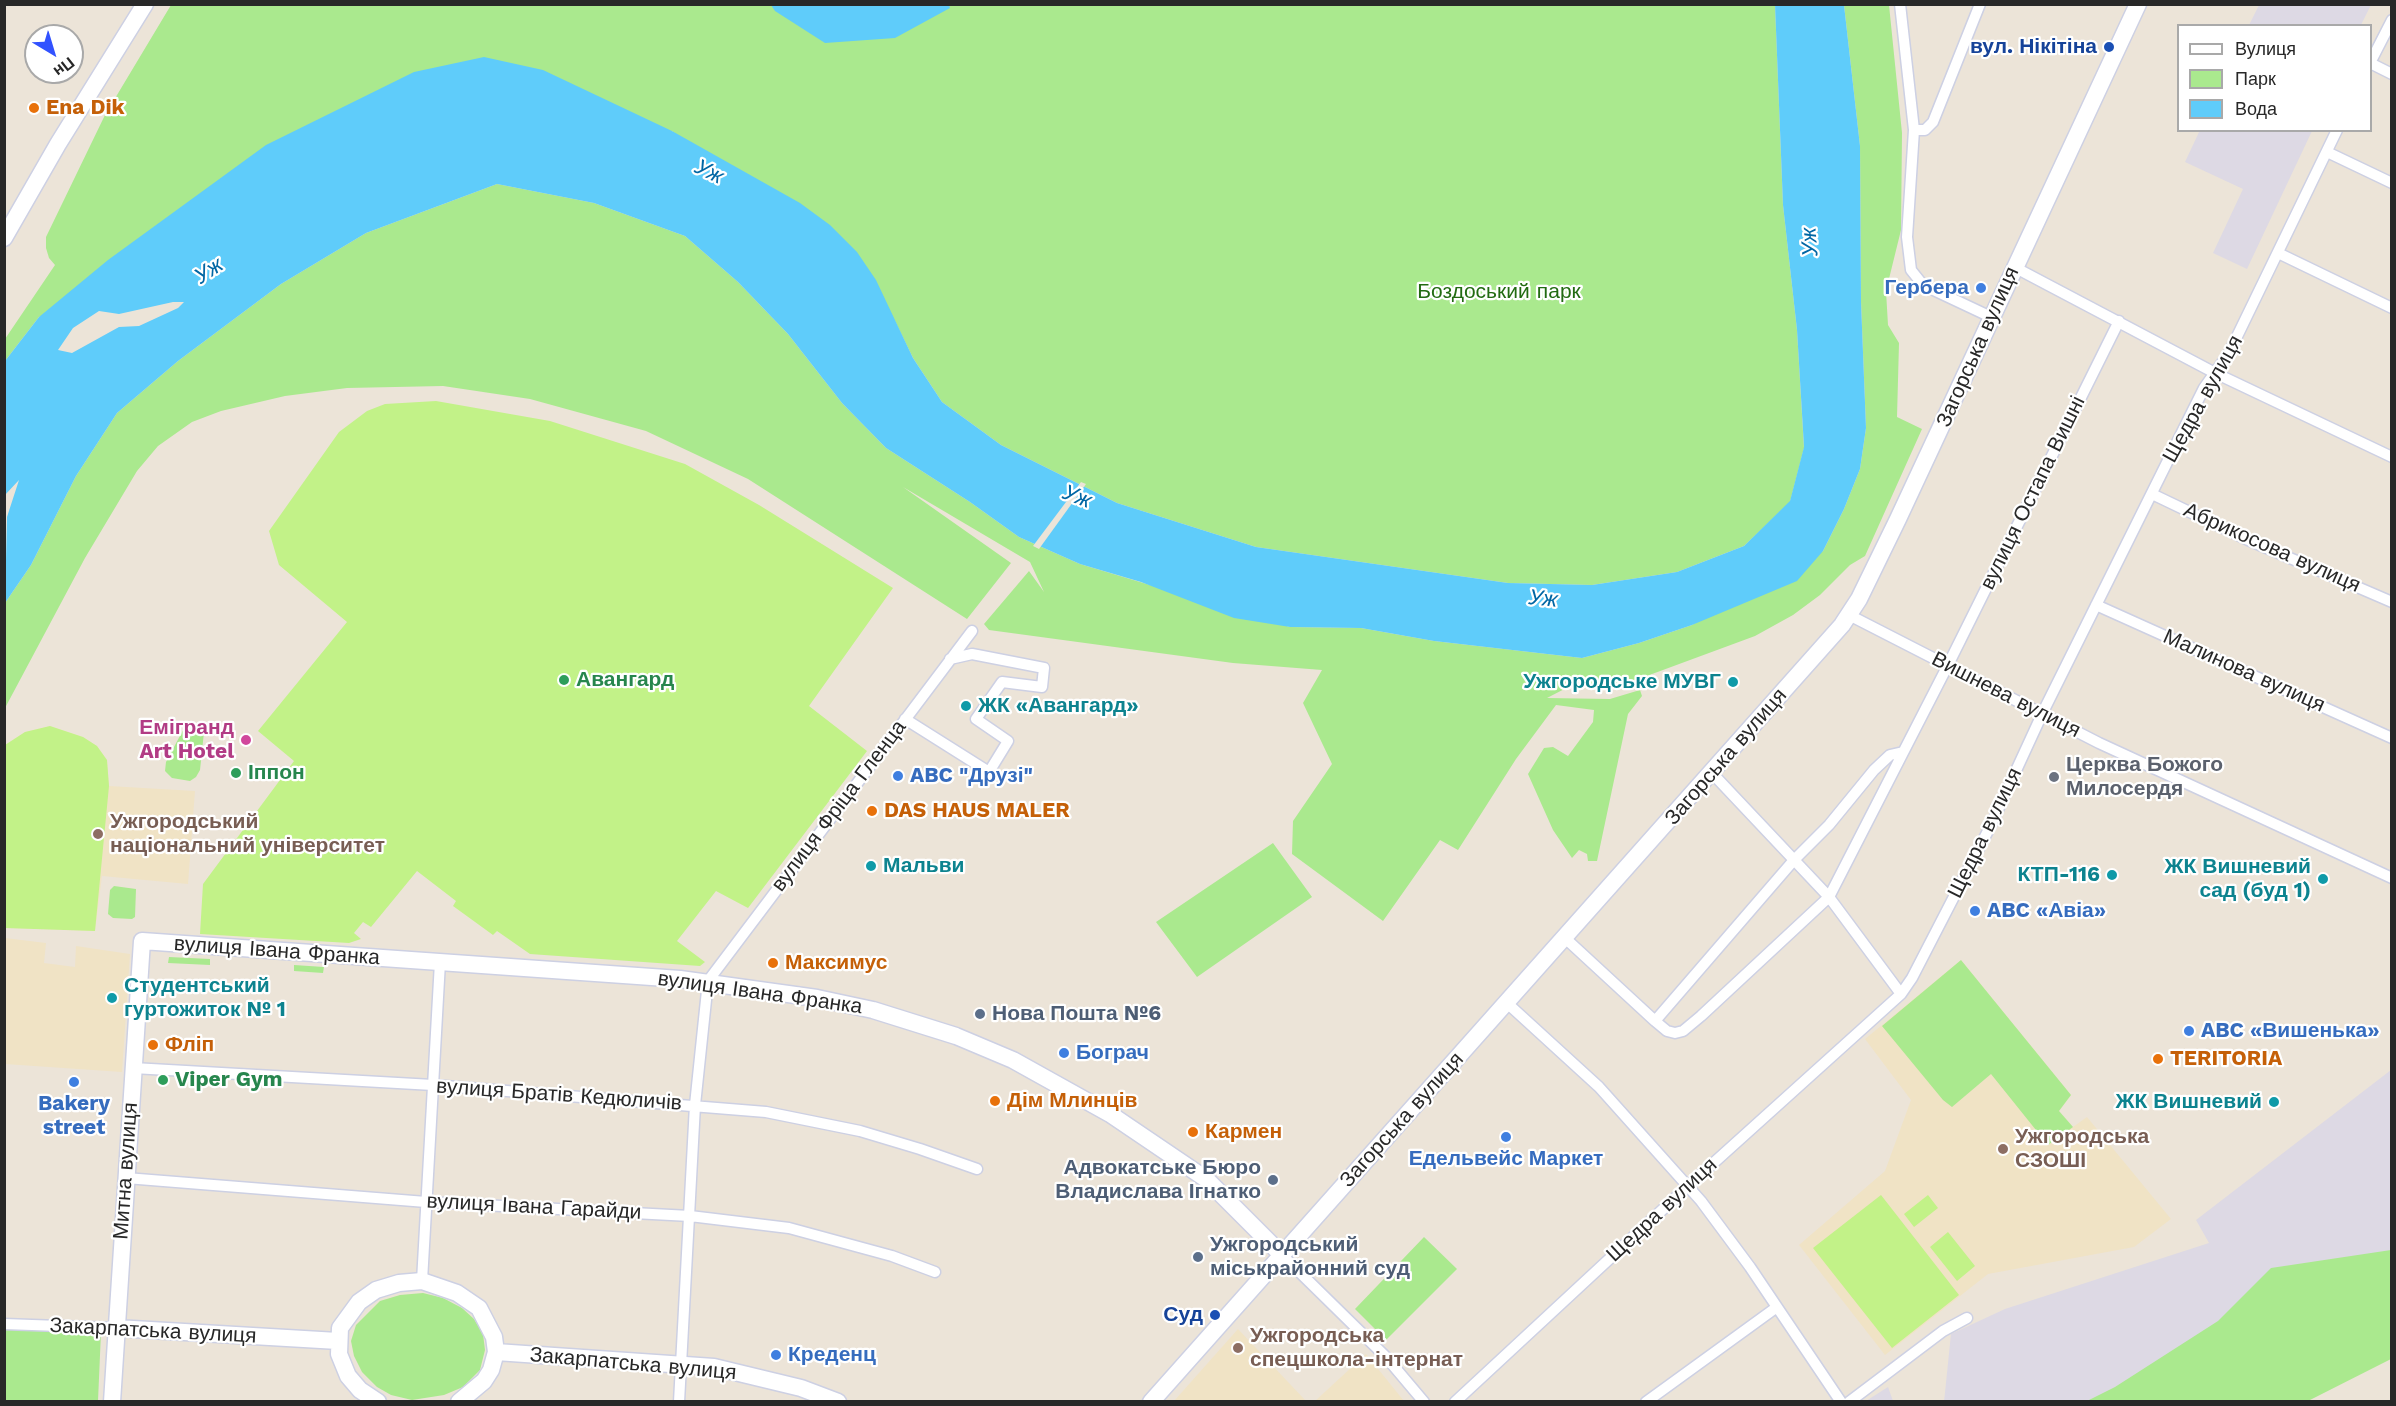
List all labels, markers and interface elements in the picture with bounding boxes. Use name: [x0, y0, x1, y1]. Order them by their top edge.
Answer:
north arrow: [24, 24, 84, 84]
legend: [2177, 24, 2372, 132]
place label: вул. Нікітіна: [1970, 34, 2097, 60]
text: Вулиця: [2235, 38, 2296, 59]
marker: вул. Нікітіна: [2102, 40, 2116, 54]
text: Пн: [50, 53, 78, 81]
text: Парк: [2235, 68, 2276, 89]
place label: Ena Dik: [46, 95, 125, 121]
text: Вода: [2235, 98, 2277, 119]
marker: Ena Dik: [27, 101, 41, 115]
water label: Уж: [690, 154, 728, 190]
water label: Уж: [1796, 227, 1824, 257]
water label: Уж: [190, 252, 228, 290]
street label: Загорська вулиця: [1931, 263, 2025, 431]
place label: Гербера: [1884, 275, 1969, 301]
park label: Боздоський парк: [1417, 279, 1581, 305]
marker: Гербера: [1974, 281, 1988, 295]
street label: Щедра вулиця: [2158, 331, 2248, 467]
street label: вулиця Остапа Вишні: [1975, 392, 2091, 594]
water label: Уж: [1059, 479, 1095, 515]
street label: Абрикосова вулиця: [2180, 498, 2364, 598]
water label: Уж: [1527, 584, 1559, 614]
street label: Малинова вулиця: [2159, 624, 2329, 718]
street label: Вишнева вулиця: [1927, 647, 2085, 743]
place label: Авангард: [576, 667, 674, 693]
place label: Ужгородське МУВГ: [1523, 669, 1721, 695]
marker: Авангард: [557, 673, 571, 687]
marker: Ужгородське МУВГ: [1726, 675, 1740, 689]
street label: Загорська вулиця: [1660, 683, 1792, 831]
place label: ЖК «Авангард»: [978, 693, 1139, 719]
marker: ЖК «Авангард»: [959, 699, 973, 713]
place label: Емігранд Art Hotel: [139, 715, 234, 765]
street label: вулиця Фріца Гленца: [766, 715, 912, 897]
marker: Емігранд Art Hotel: [239, 733, 253, 747]
place label: Церква Божого Милосердя: [2066, 752, 2223, 802]
place label: Іппон: [248, 760, 305, 786]
place label: ABC "Друзі": [910, 763, 1033, 789]
street label: Щедра вулиця: [1943, 764, 2027, 902]
marker: Іппон: [229, 766, 243, 780]
marker: ABC "Друзі": [891, 769, 905, 783]
marker: Церква Божого Милосердя: [2047, 770, 2061, 784]
place label: DAS HAUS MALER: [884, 798, 1070, 824]
marker: DAS HAUS MALER: [865, 804, 879, 818]
place label: Ужгородський національний університет: [110, 809, 385, 859]
marker: Ужгородський національний університет: [91, 827, 105, 841]
place label: Мальви: [883, 853, 964, 879]
place label: ЖК Вишневий сад (буд 1): [2165, 854, 2311, 904]
marker: Мальви: [864, 859, 878, 873]
place label: КТП-116: [2017, 862, 2100, 888]
marker: КТП-116: [2105, 868, 2119, 882]
marker: ЖК Вишневий сад (буд 1): [2316, 872, 2330, 886]
place label: ABC «Авіа»: [1987, 898, 2106, 924]
marker: ABC «Авіа»: [1968, 904, 1982, 918]
street label: вулиця Івана Франка: [173, 931, 381, 971]
place label: Максимус: [785, 950, 887, 976]
marker: Максимус: [766, 956, 780, 970]
street label: вулиця Івана Франка: [656, 966, 864, 1020]
place label: Студентський гуртожиток № 1: [124, 973, 286, 1023]
marker: Студентський гуртожиток № 1: [105, 991, 119, 1005]
place label: Нова Пошта №6: [992, 1001, 1161, 1027]
marker: Нова Пошта №6: [973, 1007, 987, 1021]
place label: ABC «Вишенька»: [2201, 1018, 2379, 1044]
marker: ABC «Вишенька»: [2182, 1024, 2196, 1038]
place label: Фліп: [165, 1032, 214, 1058]
marker: Фліп: [146, 1038, 160, 1052]
place label: Бограч: [1076, 1040, 1149, 1066]
marker: Бограч: [1057, 1046, 1071, 1060]
place label: TERITORIA: [2170, 1046, 2282, 1072]
street label: Загорська вулиця: [1335, 1047, 1469, 1193]
marker: TERITORIA: [2151, 1052, 2165, 1066]
place label: Viper Gym: [175, 1067, 283, 1093]
marker: Viper Gym: [156, 1073, 170, 1087]
street label: вулиця Братів Кедюличів: [435, 1074, 683, 1116]
marker: Bakery street: [67, 1075, 81, 1089]
place label: Дім Млинців: [1007, 1088, 1137, 1114]
place label: ЖК Вишневий: [2116, 1089, 2262, 1115]
place label: Bakery street: [38, 1091, 110, 1141]
marker: Дім Млинців: [988, 1094, 1002, 1108]
marker: ЖК Вишневий: [2267, 1095, 2281, 1109]
street label: Митна вулиця: [109, 1102, 143, 1240]
place label: Кармен: [1205, 1119, 1282, 1145]
place label: Ужгородська СЗОШІ: [2015, 1124, 2149, 1174]
marker: Кармен: [1186, 1125, 1200, 1139]
marker: Едельвейс Маркет: [1499, 1130, 1513, 1144]
marker: Ужгородська СЗОШІ: [1996, 1142, 2010, 1156]
place label: Едельвейс Маркет: [1409, 1146, 1603, 1172]
street label: Щедра вулиця: [1602, 1152, 1722, 1268]
place label: Адвокатське Бюро Владислава Ігнатко: [1055, 1155, 1261, 1205]
marker: Адвокатське Бюро Владислава Ігнатко: [1266, 1173, 1280, 1187]
street label: вулиця Івана Гарайди: [426, 1189, 642, 1225]
place label: Ужгородський міськрайонний суд: [1210, 1232, 1410, 1282]
marker: Ужгородський міськрайонний суд: [1191, 1250, 1205, 1264]
place label: Суд: [1163, 1302, 1203, 1328]
marker: Суд: [1208, 1308, 1222, 1322]
street label: Закарпатська вулиця: [49, 1313, 257, 1349]
place label: Ужгородська спецшкола-інтернат: [1250, 1323, 1463, 1373]
marker: Ужгородська спецшкола-інтернат: [1231, 1341, 1245, 1355]
street label: Закарпатська вулиця: [529, 1342, 737, 1386]
place label: Креденц: [788, 1342, 876, 1368]
marker: Креденц: [769, 1348, 783, 1362]

